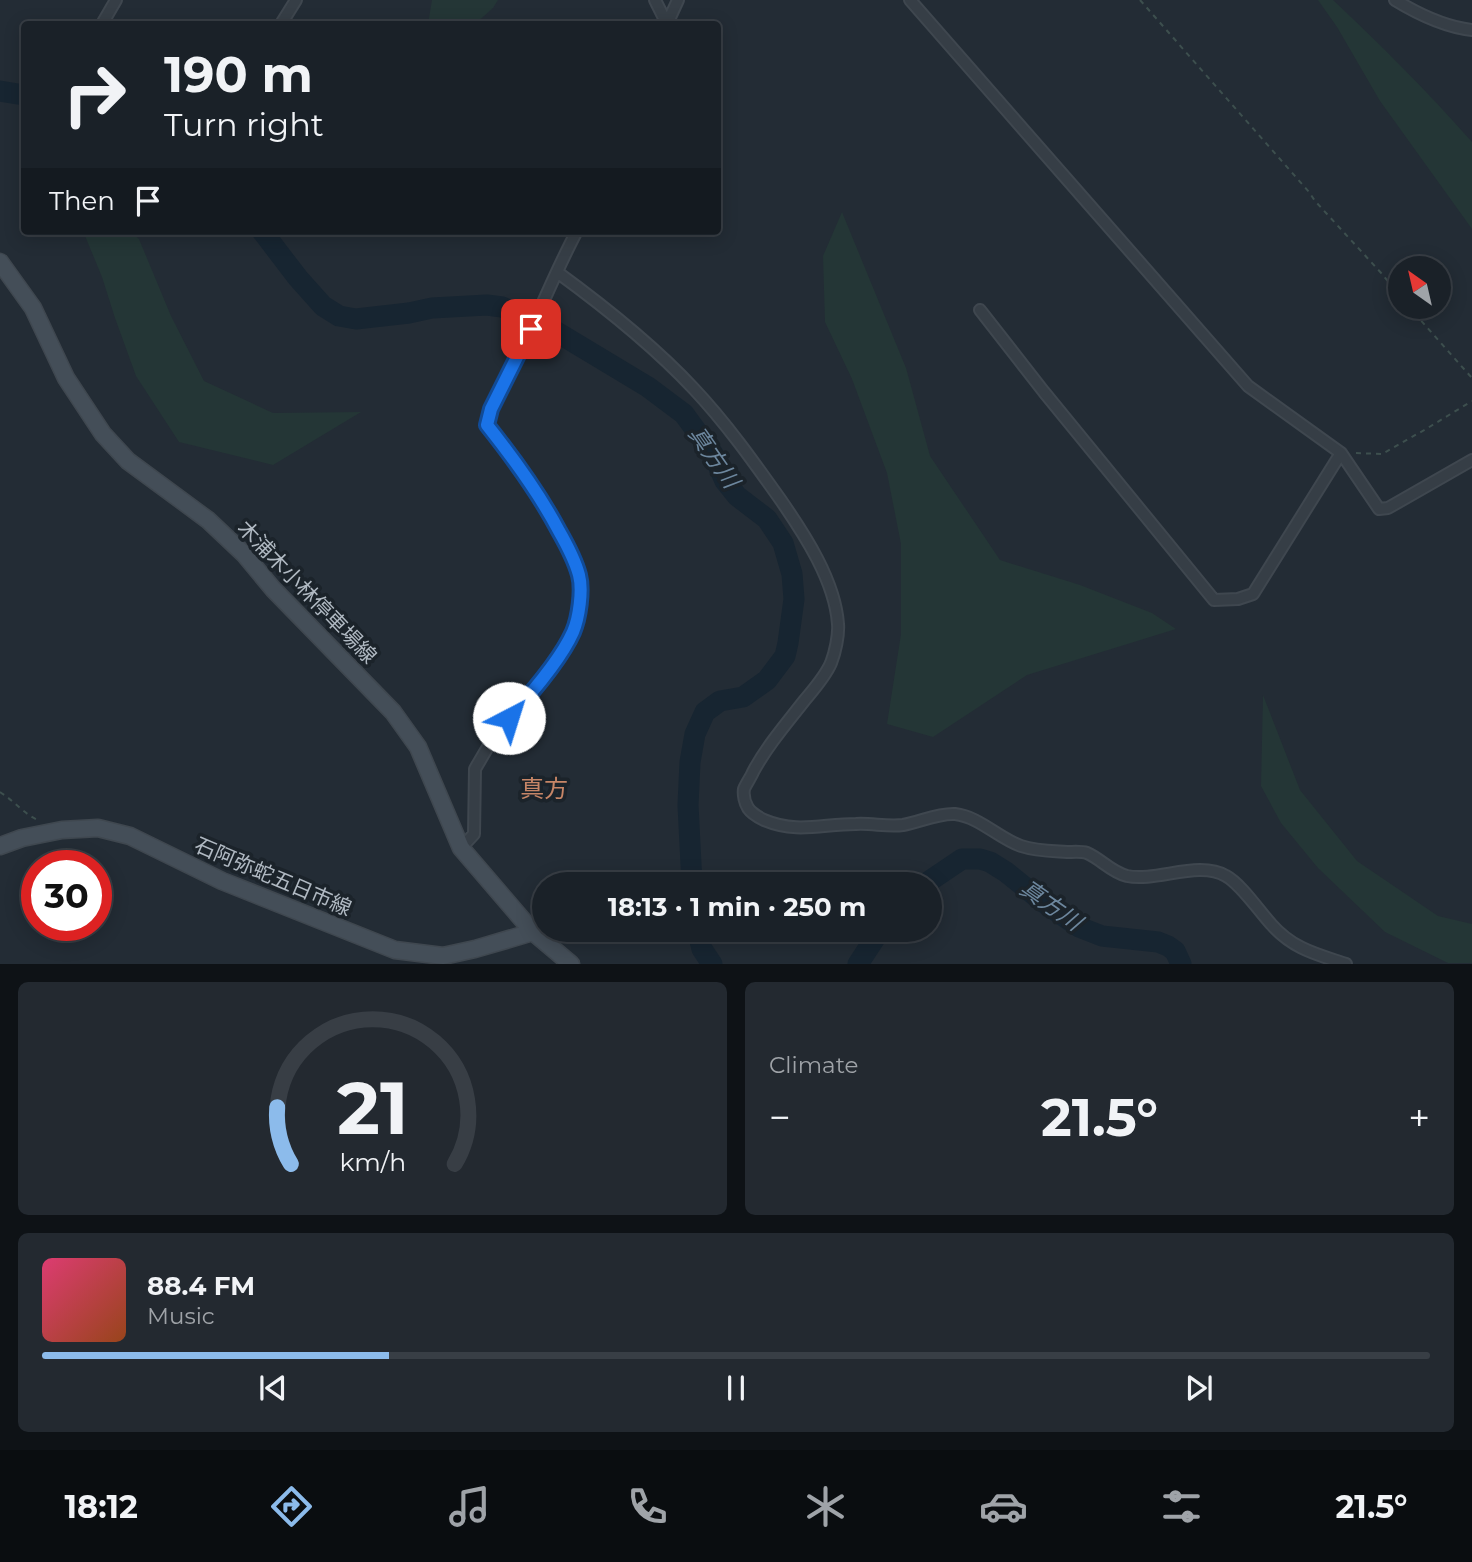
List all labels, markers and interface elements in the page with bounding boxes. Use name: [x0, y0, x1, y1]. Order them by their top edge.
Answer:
text: 190 m: [164, 45, 313, 104]
icon: right: [49, 49, 140, 140]
text: Turn right: [164, 105, 324, 144]
icon: arrive: [129, 182, 167, 220]
text: Then: [49, 185, 115, 217]
north arrow: [1388, 256, 1451, 318]
map controls: [1388, 256, 1451, 319]
pin: [501, 299, 561, 359]
icon: arrive: [512, 310, 550, 348]
water label: 真方川: [683, 421, 747, 496]
street label: 木浦木小林停車場線: [233, 515, 382, 668]
position arrow: [472, 681, 546, 755]
district label: 真方: [520, 774, 568, 803]
street label: 石阿弥蛇五日市線: [191, 832, 355, 921]
speed limit sign: 30: [21, 850, 112, 941]
water label: 真方川: [1015, 874, 1090, 938]
text: 18:13 · 1 min · 250 m: [608, 891, 866, 923]
text: Climate: [769, 1051, 858, 1079]
text: 21: [337, 1065, 408, 1153]
text: 21.5°: [1041, 1086, 1158, 1149]
text: −: [769, 1094, 791, 1141]
text: +: [1408, 1094, 1430, 1141]
text: km/h: [339, 1147, 406, 1177]
text: 88.4 FM: [147, 1270, 255, 1302]
text: Music: [147, 1302, 215, 1330]
icon: previous: [254, 1369, 292, 1407]
icon: pause: [717, 1369, 755, 1407]
icon: next: [1180, 1369, 1218, 1407]
icon: directions: [267, 1482, 316, 1531]
icon: music: [445, 1482, 494, 1531]
icon: phone: [623, 1482, 672, 1531]
icon: climate: [801, 1482, 850, 1531]
icon: car: [979, 1482, 1028, 1531]
icon: filters: [1157, 1482, 1206, 1531]
text: 18:12: [65, 1487, 138, 1526]
text: 21.5°: [1335, 1487, 1407, 1526]

